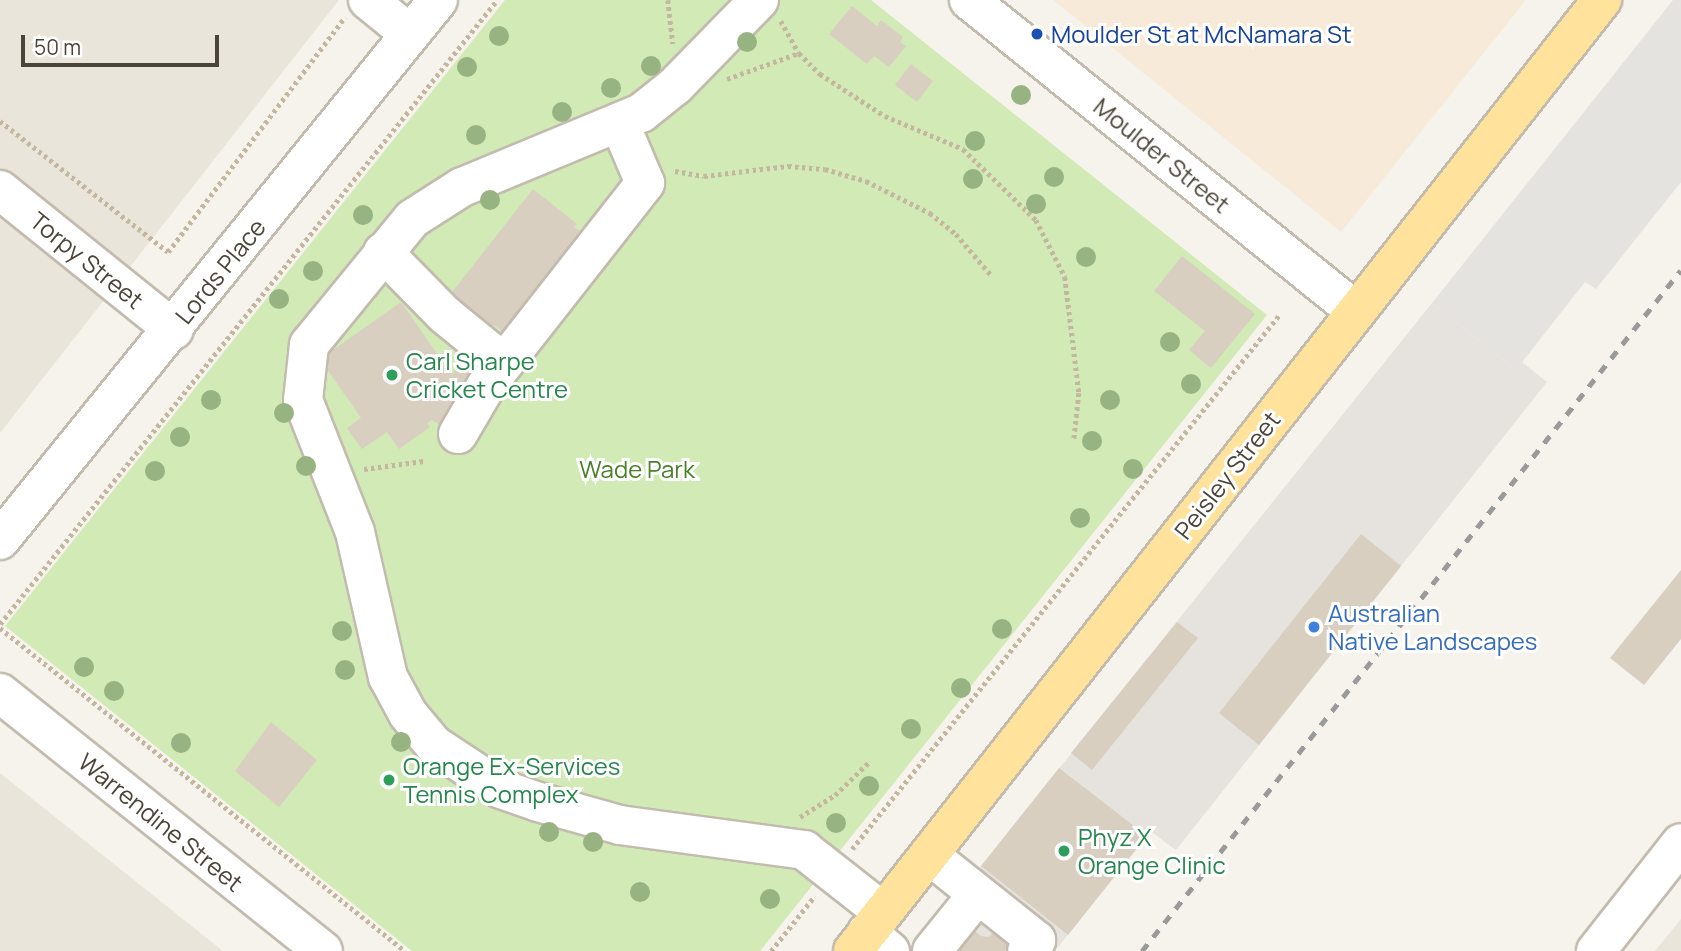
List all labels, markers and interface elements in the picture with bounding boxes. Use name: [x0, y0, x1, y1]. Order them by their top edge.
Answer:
place label: Moulder St at McNamara St: [1051, 20, 1351, 48]
scale bar: [24, 21, 222, 65]
marker: Moulder St at McNamara St: [1029, 26, 1045, 42]
text: 50 m: [34, 33, 81, 61]
street label: Moulder Street: [1088, 91, 1236, 219]
street label: Torpy Street: [25, 206, 149, 314]
street label: Lords Place: [169, 213, 271, 329]
place label: Carl Sharpe Cricket Centre: [406, 347, 568, 403]
marker: Carl Sharpe Cricket Centre: [384, 367, 400, 383]
street label: Peisley Street: [1168, 405, 1286, 545]
park label: Wade Park: [579, 455, 695, 483]
place label: Australian Native Landscapes: [1328, 599, 1537, 655]
marker: Australian Native Landscapes: [1306, 619, 1322, 635]
street label: Warrendine Street: [73, 747, 249, 897]
place label: Orange Ex-Services Tennis Complex: [403, 752, 620, 808]
marker: Orange Ex-Services Tennis Complex: [381, 772, 397, 788]
place label: Phyz X Orange Clinic: [1078, 823, 1226, 879]
marker: Phyz X Orange Clinic: [1056, 843, 1072, 859]

